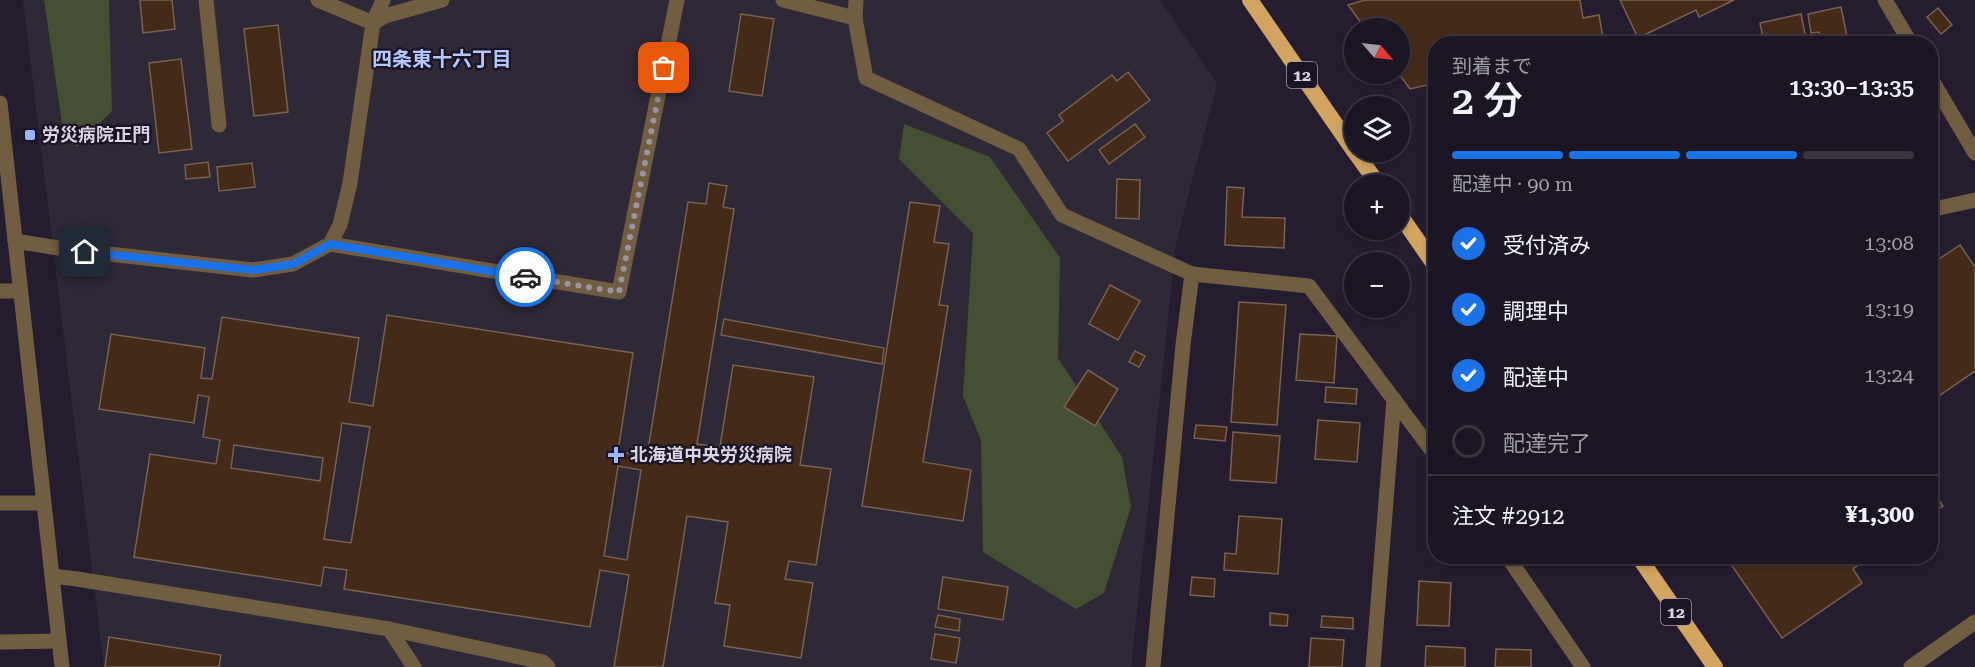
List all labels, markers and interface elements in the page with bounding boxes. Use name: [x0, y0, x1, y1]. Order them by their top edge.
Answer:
north arrow: [1344, 18, 1410, 84]
map controls: [1344, 18, 1410, 318]
pin: [638, 42, 689, 93]
district label: 四条東十六丁目: [372, 47, 512, 71]
icon: bag: [647, 51, 680, 84]
text: 到着まで: [1452, 54, 1532, 78]
road number: 12: [1287, 62, 1317, 88]
text: 13:30–13:35: [1789, 75, 1914, 100]
text: 2 分: [1452, 78, 1523, 124]
button: layers: [1344, 96, 1410, 162]
place label: 労災病院正門: [42, 124, 150, 145]
marker: 労災病院正門: [23, 128, 37, 142]
text: 配達中 · 90 m: [1452, 172, 1573, 196]
button: +: [1344, 174, 1410, 240]
pin: [59, 226, 110, 277]
icon: check: [1452, 227, 1485, 260]
text: 13:08: [1864, 231, 1914, 255]
text: 受付済み: [1503, 233, 1591, 258]
icon: home: [68, 235, 101, 268]
courier: [495, 247, 555, 307]
button: −: [1344, 252, 1410, 318]
icon: car: [509, 261, 542, 294]
icon: check: [1452, 293, 1485, 326]
text: 13:19: [1864, 297, 1914, 321]
text: 調理中: [1503, 299, 1569, 324]
icon: check: [1452, 359, 1485, 392]
text: 13:24: [1864, 363, 1914, 387]
text: 配達中: [1503, 365, 1569, 390]
text: 配達完了: [1503, 431, 1591, 456]
place label: 北海道中央労災病院: [630, 444, 792, 465]
marker: 北海道中央労災病院: [607, 446, 625, 464]
text: ¥1,300: [1845, 502, 1914, 527]
text: 注文 #2912: [1452, 504, 1565, 529]
road number: 12: [1661, 599, 1691, 625]

